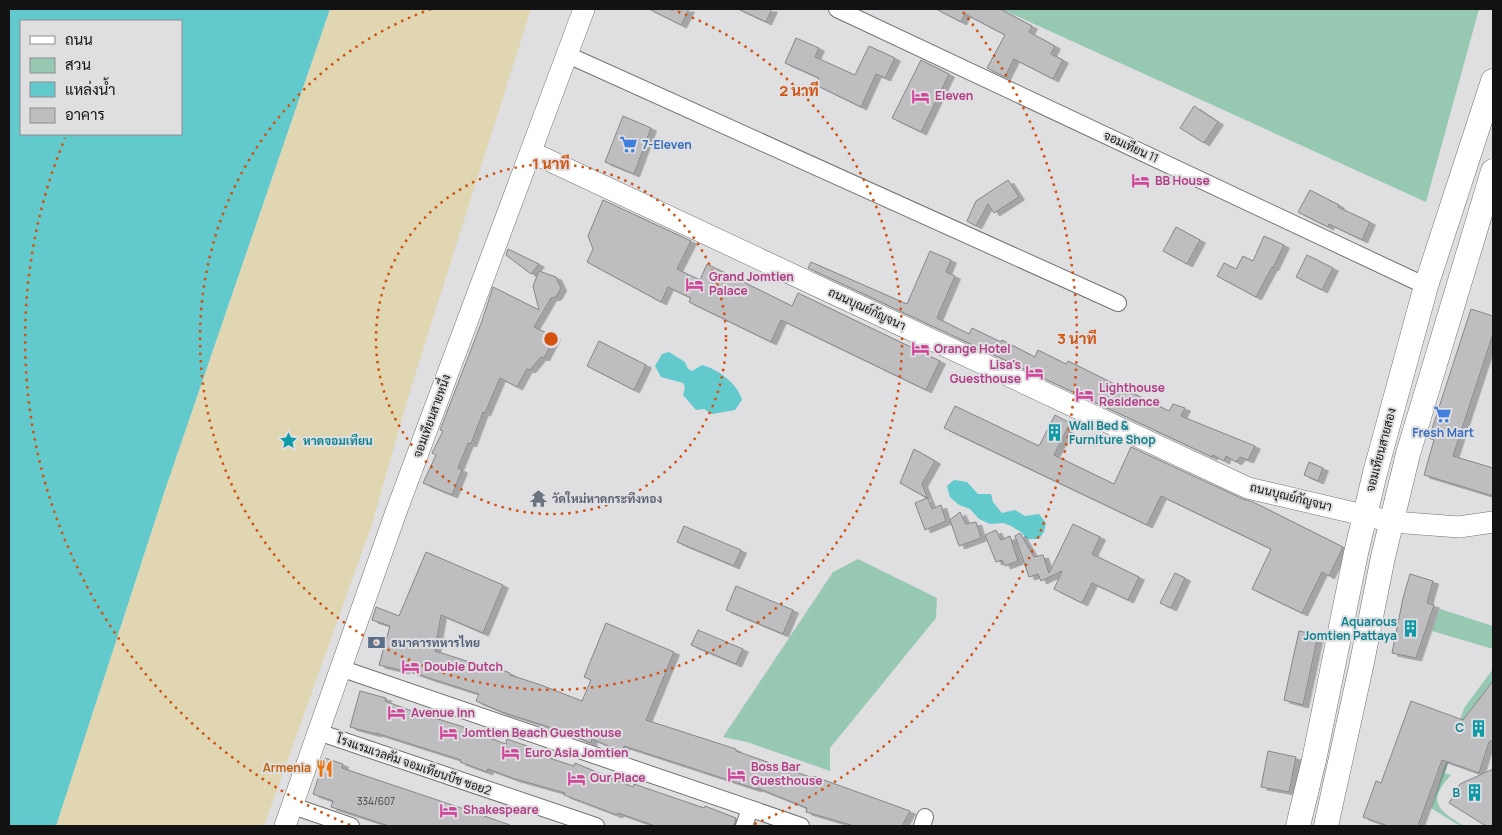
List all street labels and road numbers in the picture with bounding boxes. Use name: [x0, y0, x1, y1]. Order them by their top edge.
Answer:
street label: จอมเทียน 11: [1101, 126, 1162, 167]
street label: ถนนบุณย์กัญจนา: [825, 283, 909, 335]
street label: จอมเทียนสายหนึ่ง: [407, 371, 454, 460]
street label: จอมเทียนสายสอง: [1361, 406, 1400, 494]
street label: ถนนบุณย์กัญจนา: [1248, 478, 1334, 516]
street label: โรงแรมเวลคัม จอมเทียนบีช ซอย2: [334, 730, 494, 799]

